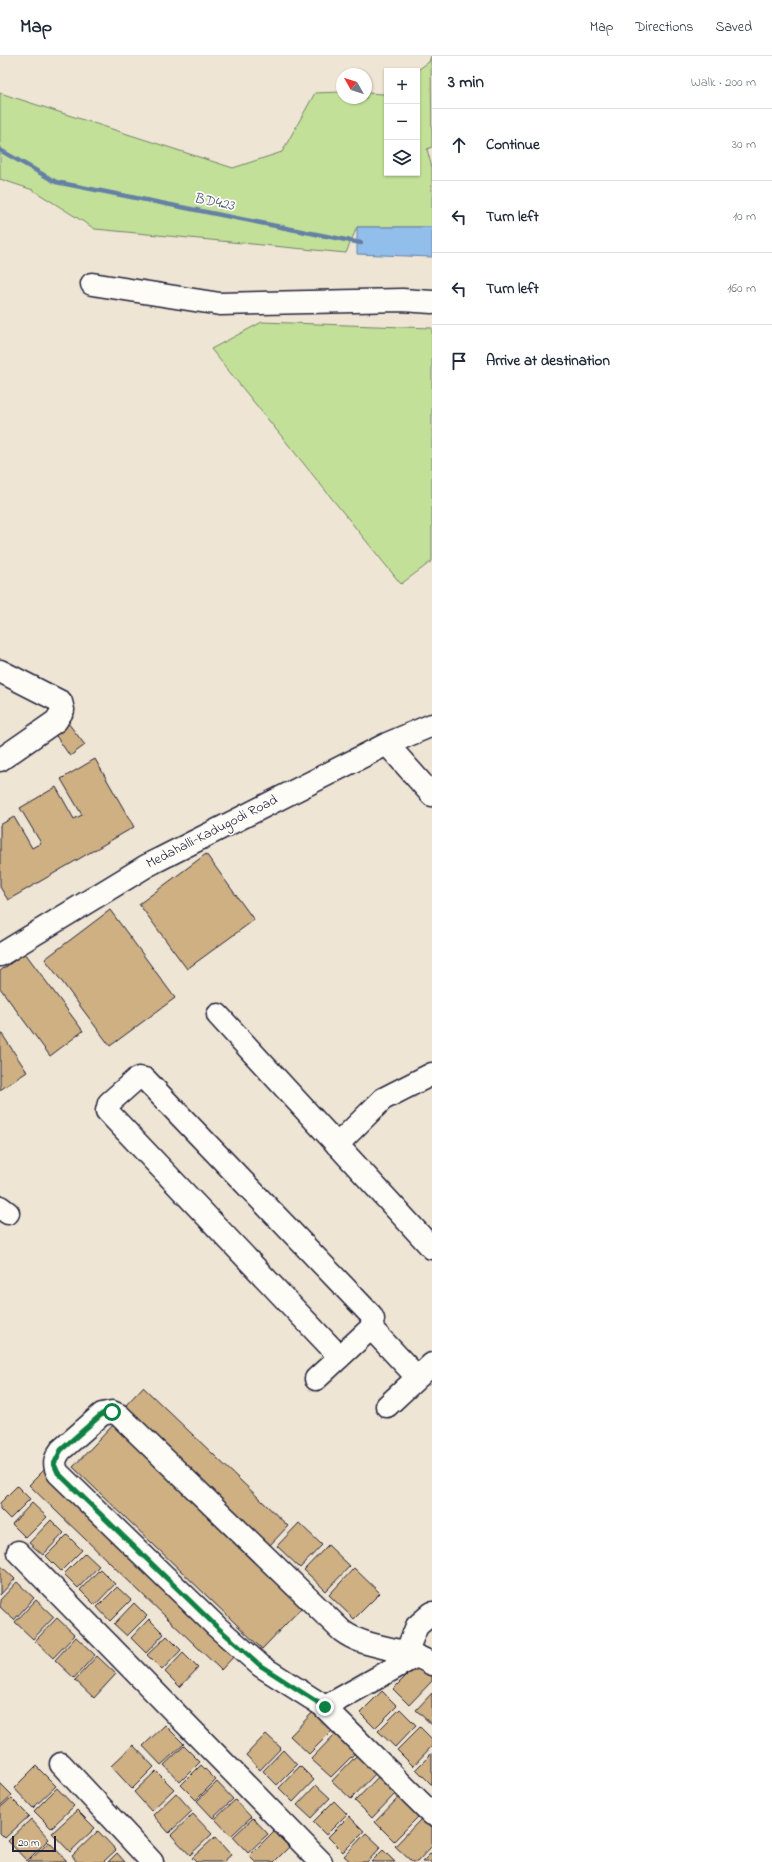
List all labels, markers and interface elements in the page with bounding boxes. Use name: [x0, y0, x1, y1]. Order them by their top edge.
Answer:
text: Map: [20, 14, 52, 41]
text: Map: [590, 17, 613, 38]
text: Directions: [635, 17, 693, 38]
text: Saved: [715, 17, 752, 38]
north arrow: [336, 68, 372, 104]
map controls: [384, 68, 420, 176]
button: +: [384, 68, 420, 104]
text: 3 min: [448, 70, 484, 95]
text: Walk · 200 m: [691, 73, 756, 92]
button: −: [384, 104, 420, 140]
icon: ahead: [448, 134, 470, 156]
text: Continue: [486, 134, 540, 156]
text: 30 m: [732, 135, 756, 154]
button: layers: [384, 140, 420, 176]
water label: BD423: [192, 187, 237, 217]
icon: left: [448, 206, 470, 228]
text: Turn left: [486, 206, 539, 228]
text: 10 m: [733, 207, 756, 226]
icon: left: [448, 278, 470, 300]
text: Turn left: [486, 278, 539, 300]
text: 160 m: [727, 279, 756, 298]
icon: arrive: [448, 350, 470, 372]
text: Arrive at destination: [486, 350, 610, 372]
street label: Medahalli-Kadugodi Road: [143, 790, 282, 875]
route start: [103, 1403, 121, 1421]
route end: [316, 1698, 334, 1716]
scale bar: [12, 1834, 56, 1853]
text: 20 m: [18, 1835, 40, 1851]

